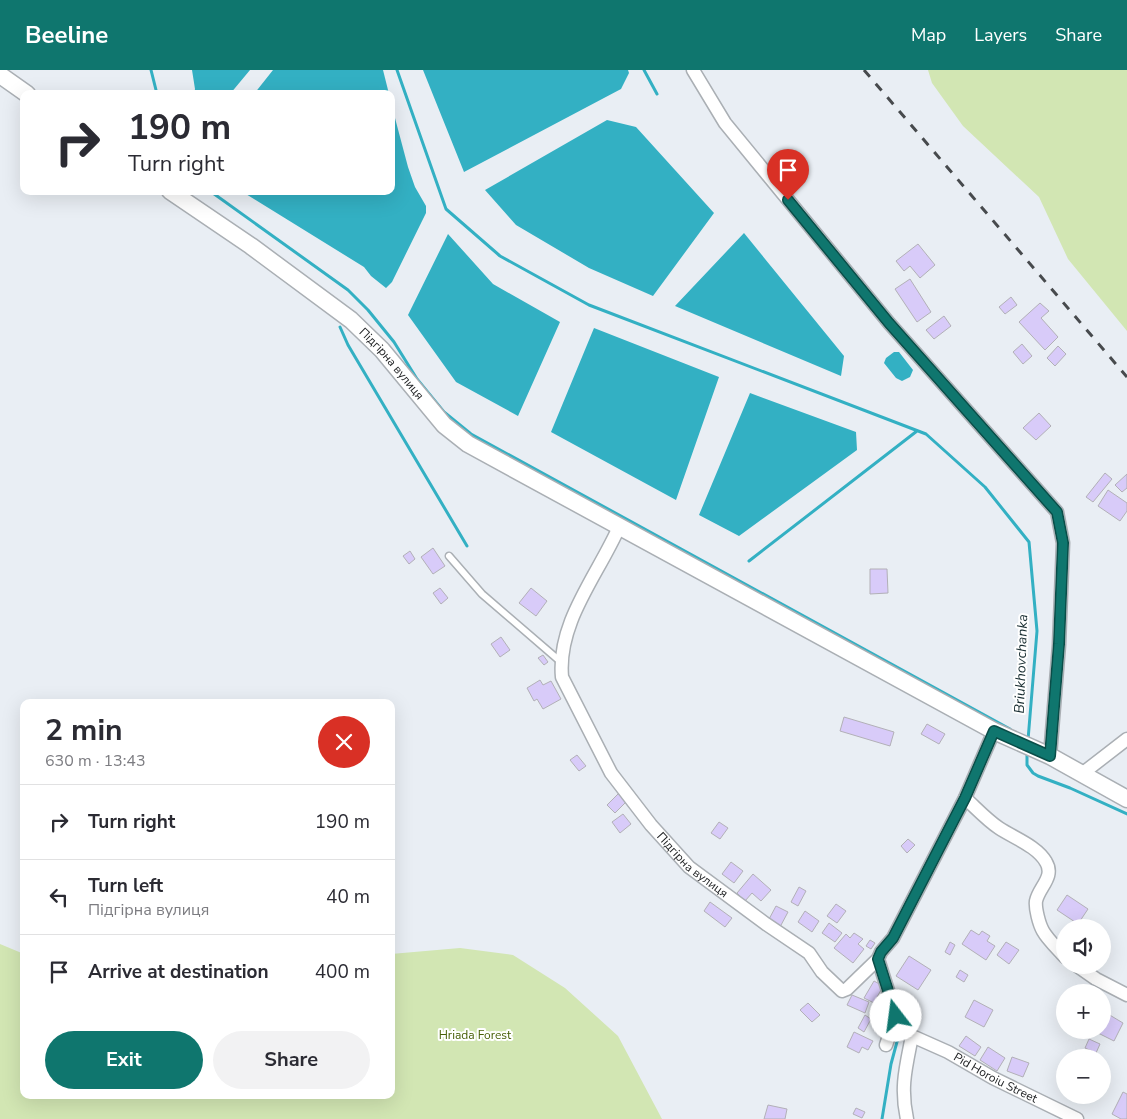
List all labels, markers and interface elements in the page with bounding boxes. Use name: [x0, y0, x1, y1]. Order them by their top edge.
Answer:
text: Beeline: [25, 19, 108, 51]
text: Map: [911, 23, 946, 47]
text: Layers: [974, 23, 1027, 47]
text: Share: [1055, 23, 1102, 47]
text: 190 m: [128, 104, 231, 151]
icon: right: [45, 110, 110, 175]
text: Turn right: [128, 149, 224, 179]
pin: [767, 149, 809, 200]
icon: arrive: [774, 156, 802, 184]
street label: Підгірна вулиця: [356, 324, 428, 403]
water label: Briukhovchanka: [1010, 614, 1032, 714]
text: 2 min: [45, 710, 123, 751]
button: close: [318, 716, 370, 768]
text: 630 m · 13:43: [45, 750, 146, 772]
icon: right: [45, 808, 73, 836]
text: Turn right: [88, 809, 175, 835]
text: 190 m: [315, 809, 370, 835]
street label: Підгірна вулиця: [653, 829, 731, 901]
text: Turn left: [88, 873, 163, 899]
icon: left: [45, 883, 73, 911]
text: 40 m: [326, 884, 370, 910]
text: Підгірна вулиця: [88, 899, 209, 921]
map controls: [1056, 919, 1111, 1104]
button: sound: [1056, 919, 1111, 974]
icon: arrive: [45, 958, 73, 986]
text: Arrive at destination: [88, 959, 269, 985]
text: 400 m: [315, 959, 370, 985]
button: +: [1056, 984, 1111, 1039]
position arrow: [869, 989, 921, 1041]
park label: Hriada Forest: [439, 1027, 512, 1043]
button: Exit: [45, 1031, 203, 1089]
button: Share: [213, 1031, 370, 1089]
street label: Pid Horoiu Street: [951, 1049, 1041, 1107]
button: −: [1056, 1049, 1111, 1104]

